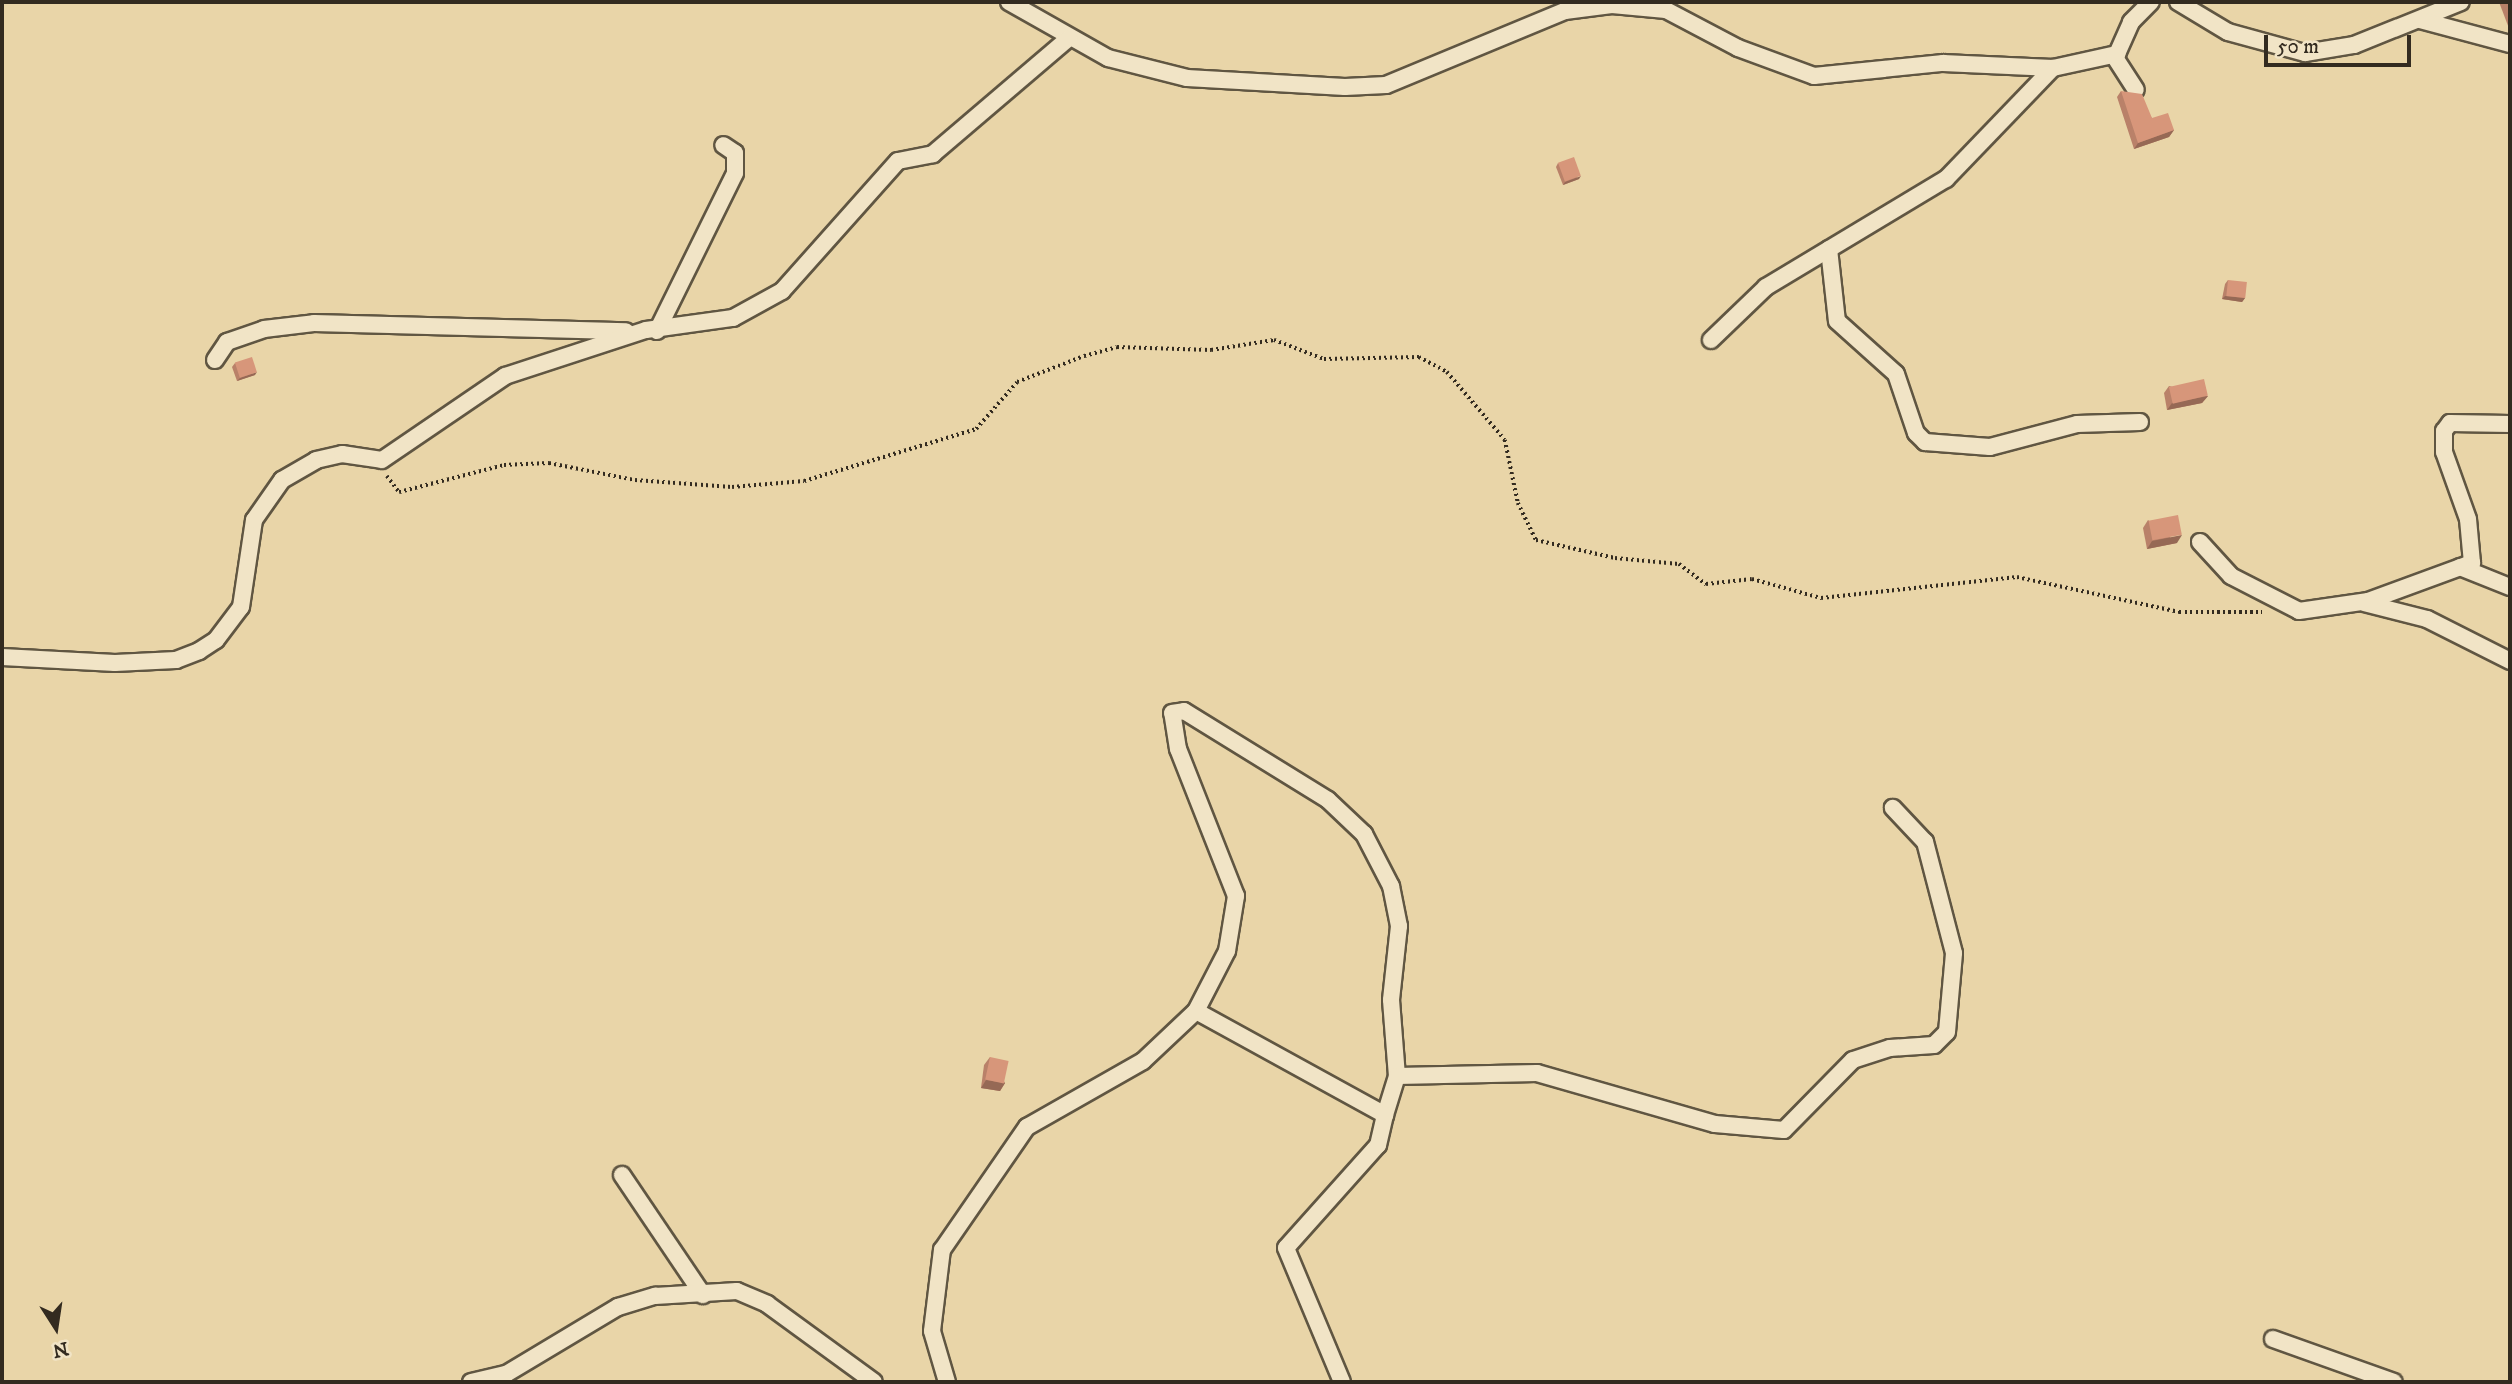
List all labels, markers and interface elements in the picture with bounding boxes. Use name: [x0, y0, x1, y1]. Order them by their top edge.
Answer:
scale bar: [2267, 21, 2414, 65]
text: 50 m: [2277, 34, 2319, 60]
north arrow: [21, 1293, 91, 1363]
text: N: [50, 1336, 71, 1362]

